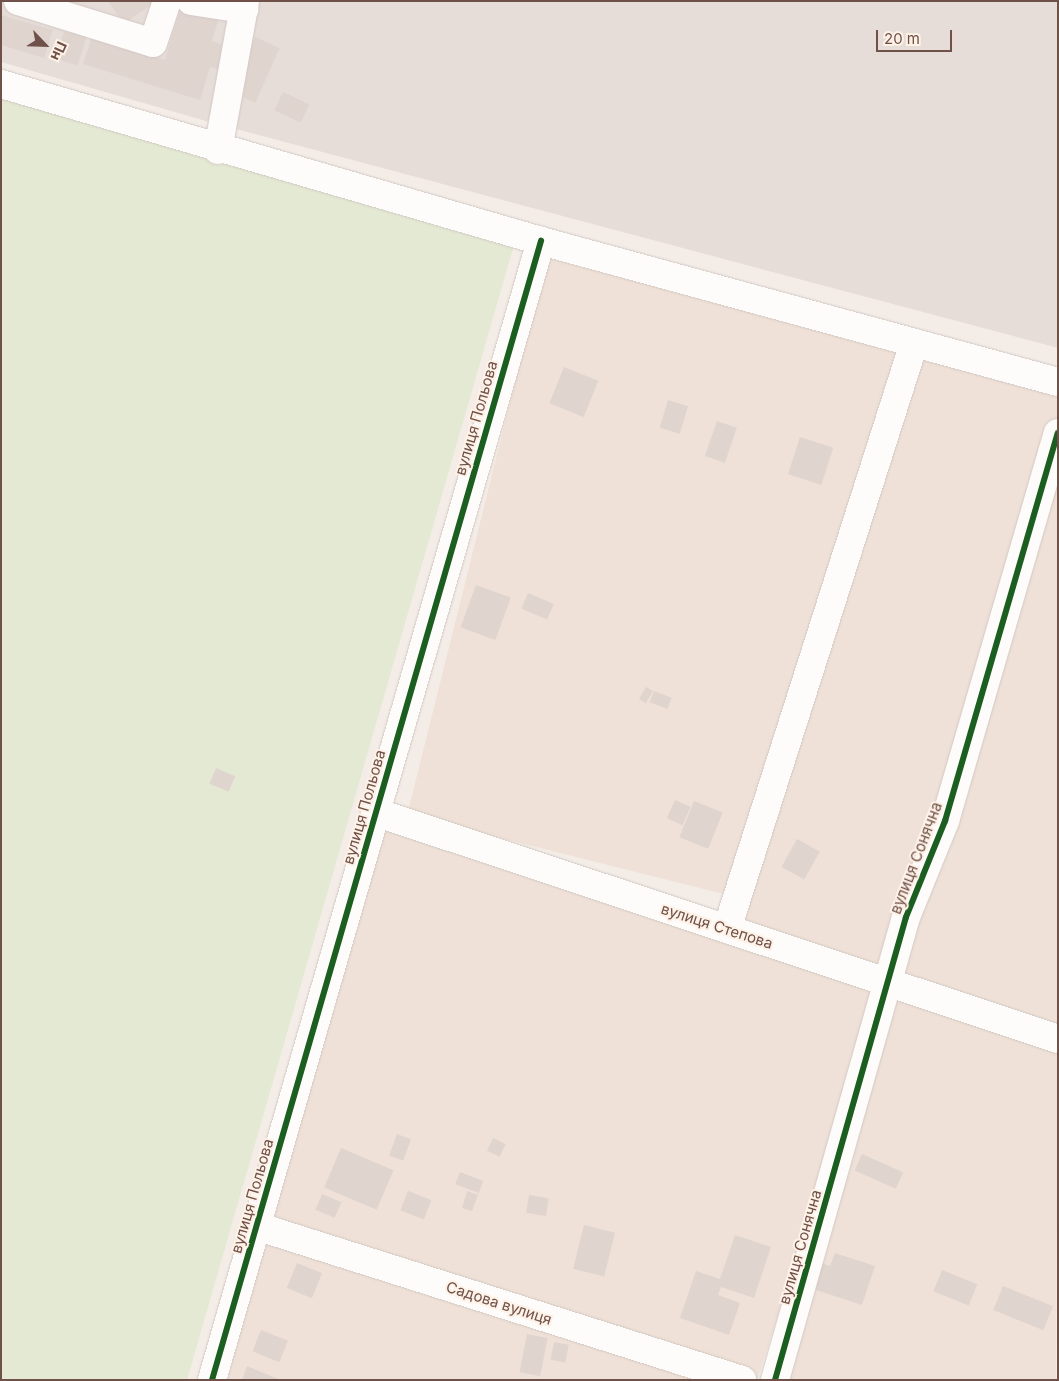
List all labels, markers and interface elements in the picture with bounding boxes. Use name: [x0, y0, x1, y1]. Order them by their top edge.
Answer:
north arrow: [20, 20, 70, 70]
scale bar: [879, 20, 955, 52]
text: 20 m: [884, 29, 920, 48]
text: Пн: [47, 39, 71, 64]
street label: вулиця Польова: [451, 359, 501, 477]
street label: вулиця Польова: [339, 748, 389, 866]
street label: вулиця Сонячна: [886, 800, 946, 916]
street label: вулиця Степова: [659, 899, 775, 953]
street label: вулиця Польова: [227, 1137, 277, 1255]
street label: вулиця Сонячна: [775, 1188, 825, 1306]
street label: Садова вулиця: [444, 1277, 554, 1329]

